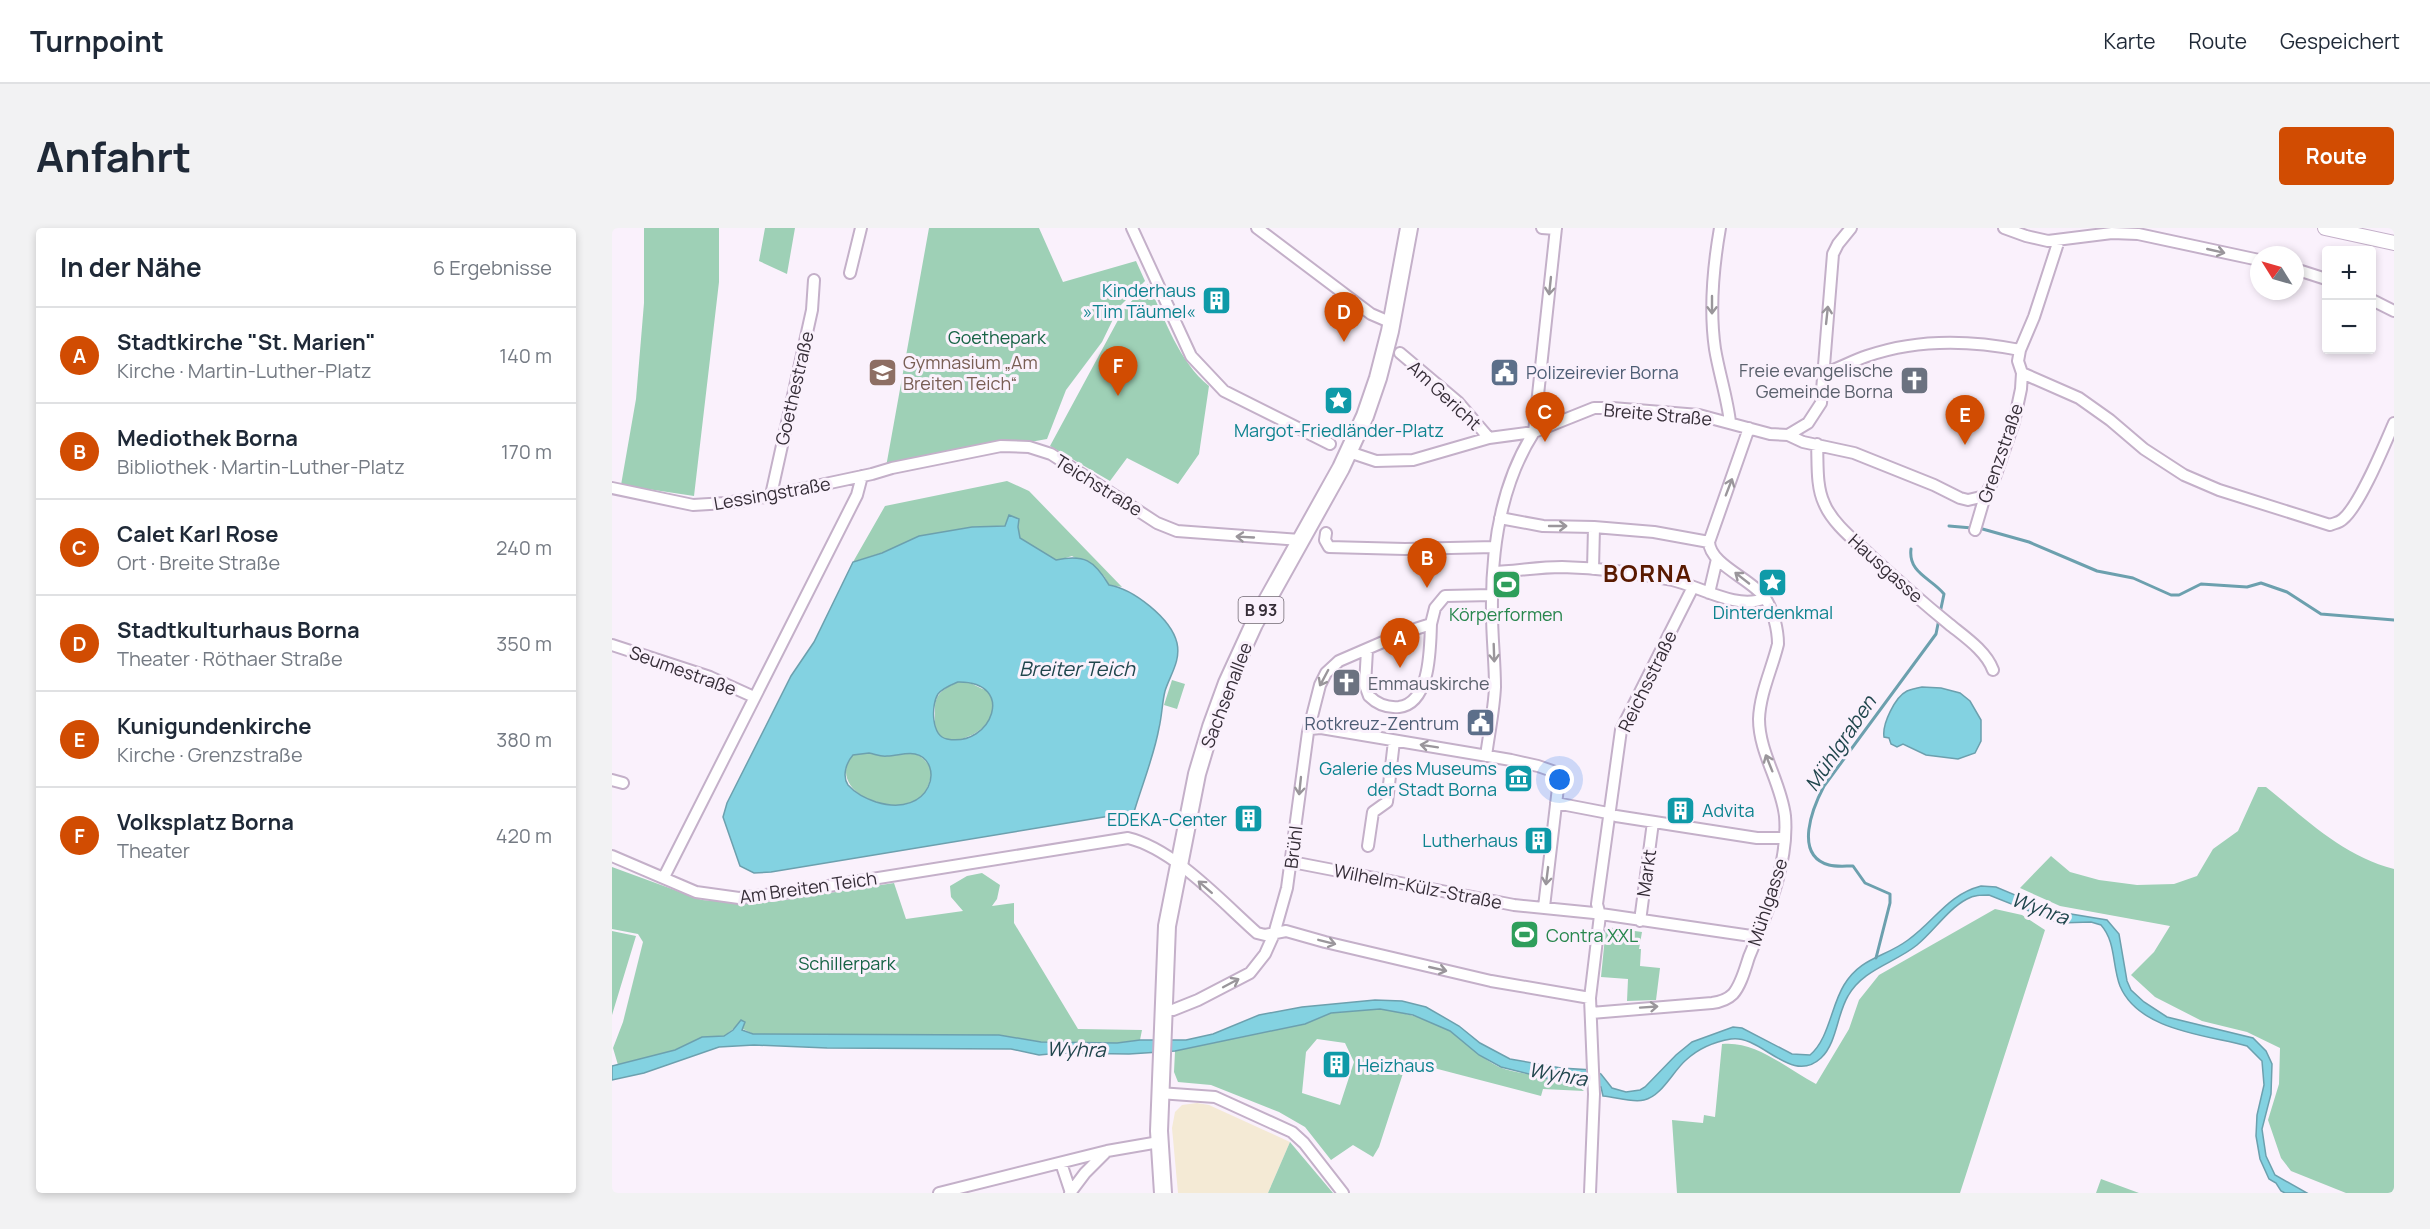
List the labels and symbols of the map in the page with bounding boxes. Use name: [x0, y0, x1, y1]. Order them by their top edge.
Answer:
one-way arrow: [2206, 245, 2225, 257]
north arrow: [2250, 246, 2304, 300]
one-way arrow: [1544, 276, 1555, 296]
place label: Kinderhaus »Tim Täumel«: [1083, 278, 1196, 323]
building icon: Kinderhaus »Tim Täumel«: [1201, 284, 1233, 316]
pin: D: [1324, 292, 1364, 342]
one-way arrow: [1706, 294, 1718, 314]
one-way arrow: [1822, 306, 1833, 326]
park label: Goethepark: [948, 325, 1047, 349]
street label: Goethestraße: [769, 329, 819, 447]
pin: F: [1098, 346, 1138, 396]
place label: Gymnasium „Am Breiten Teich“: [903, 350, 1038, 395]
street label: Am Gericht: [1403, 355, 1487, 435]
school or university icon: Gymnasium „Am Breiten Teich“: [866, 356, 898, 388]
public building icon: Polizeirevier Borna: [1489, 356, 1521, 388]
place label: Freie evangelische Gemeinde Borna: [1739, 358, 1893, 403]
place label: Polizeirevier Borna: [1526, 360, 1679, 384]
church icon: Freie evangelische Gemeinde Borna: [1898, 364, 1930, 396]
place icon: Margot-Friedländer-Platz: [1323, 385, 1355, 417]
pin: C: [1526, 392, 1564, 442]
pin: E: [1946, 396, 1984, 445]
street label: Breite Straße: [1603, 397, 1713, 431]
street label: Grenzstraße: [1972, 400, 2028, 506]
place label: Margot-Friedländer-Platz: [1234, 418, 1444, 442]
street label: Teichstraße: [1051, 449, 1147, 521]
street label: Lessingstraße: [712, 471, 832, 515]
one-way arrow: [1724, 478, 1735, 497]
one-way arrow: [1547, 521, 1567, 532]
street label: Hausgasse: [1844, 528, 1928, 608]
one-way arrow: [1236, 531, 1256, 542]
pin: B: [1408, 538, 1446, 588]
district label: BORNA: [1603, 556, 1693, 589]
place icon: Dinterdenkmal: [1757, 567, 1789, 599]
sports icon: Körperformen: [1490, 569, 1522, 601]
one-way arrow: [1735, 571, 1751, 584]
road number: B 93: [1238, 597, 1284, 623]
place label: Dinterdenkmal: [1713, 600, 1833, 624]
place label: Körperformen: [1449, 602, 1563, 626]
pin: A: [1380, 618, 1420, 668]
street label: Reichsstraße: [1612, 626, 1682, 736]
street label: Sachsenallee: [1195, 639, 1257, 751]
street label: Seumestraße: [626, 640, 740, 700]
one-way arrow: [1489, 643, 1500, 663]
water label: Breiter Teich: [1019, 655, 1136, 682]
church icon: Emmauskirche: [1331, 667, 1363, 699]
one-way arrow: [1318, 669, 1329, 687]
place label: Emmauskirche: [1368, 671, 1490, 695]
water label: Mühlgraben: [1798, 689, 1883, 796]
public building icon: Rotkreuz-Zentrum: [1464, 707, 1496, 739]
place label: Rotkreuz-Zentrum: [1305, 711, 1459, 735]
one-way arrow: [1419, 741, 1439, 752]
one-way arrow: [1763, 754, 1774, 772]
place label: Galerie des Museums der Stadt Borna: [1319, 756, 1497, 801]
museum icon: Galerie des Museums der Stadt Borna: [1502, 762, 1534, 794]
your location: [1545, 765, 1574, 794]
one-way arrow: [1294, 776, 1305, 796]
building icon: Advita: [1665, 794, 1697, 826]
place label: Advita: [1702, 798, 1755, 822]
building icon: EDEKA-Center: [1232, 803, 1264, 835]
place label: EDEKA-Center: [1107, 807, 1228, 831]
street label: Brühl: [1278, 824, 1308, 870]
building icon: Lutherhaus: [1523, 824, 1555, 856]
place label: Lutherhaus: [1422, 828, 1518, 852]
street label: Markt: [1631, 848, 1661, 898]
street label: Mühlgasse: [1742, 855, 1792, 949]
street label: Wilhelm-Külz-Straße: [1332, 858, 1504, 914]
street label: Am Breiten Teich: [738, 865, 878, 909]
one-way arrow: [1542, 865, 1553, 885]
one-way arrow: [1198, 880, 1213, 894]
water label: Wyhra: [2008, 885, 2073, 931]
sports icon: Contra XXL: [1509, 919, 1541, 951]
place label: Contra XXL: [1546, 923, 1638, 947]
one-way arrow: [1318, 937, 1337, 949]
park label: Schillerpark: [798, 951, 897, 975]
one-way arrow: [1428, 963, 1447, 975]
one-way arrow: [1222, 977, 1239, 989]
one-way arrow: [1638, 1001, 1658, 1012]
water label: Wyhra: [1046, 1035, 1107, 1063]
building icon: Heizhaus: [1320, 1049, 1352, 1081]
place label: Heizhaus: [1357, 1053, 1434, 1077]
water label: Wyhra: [1527, 1056, 1590, 1093]

